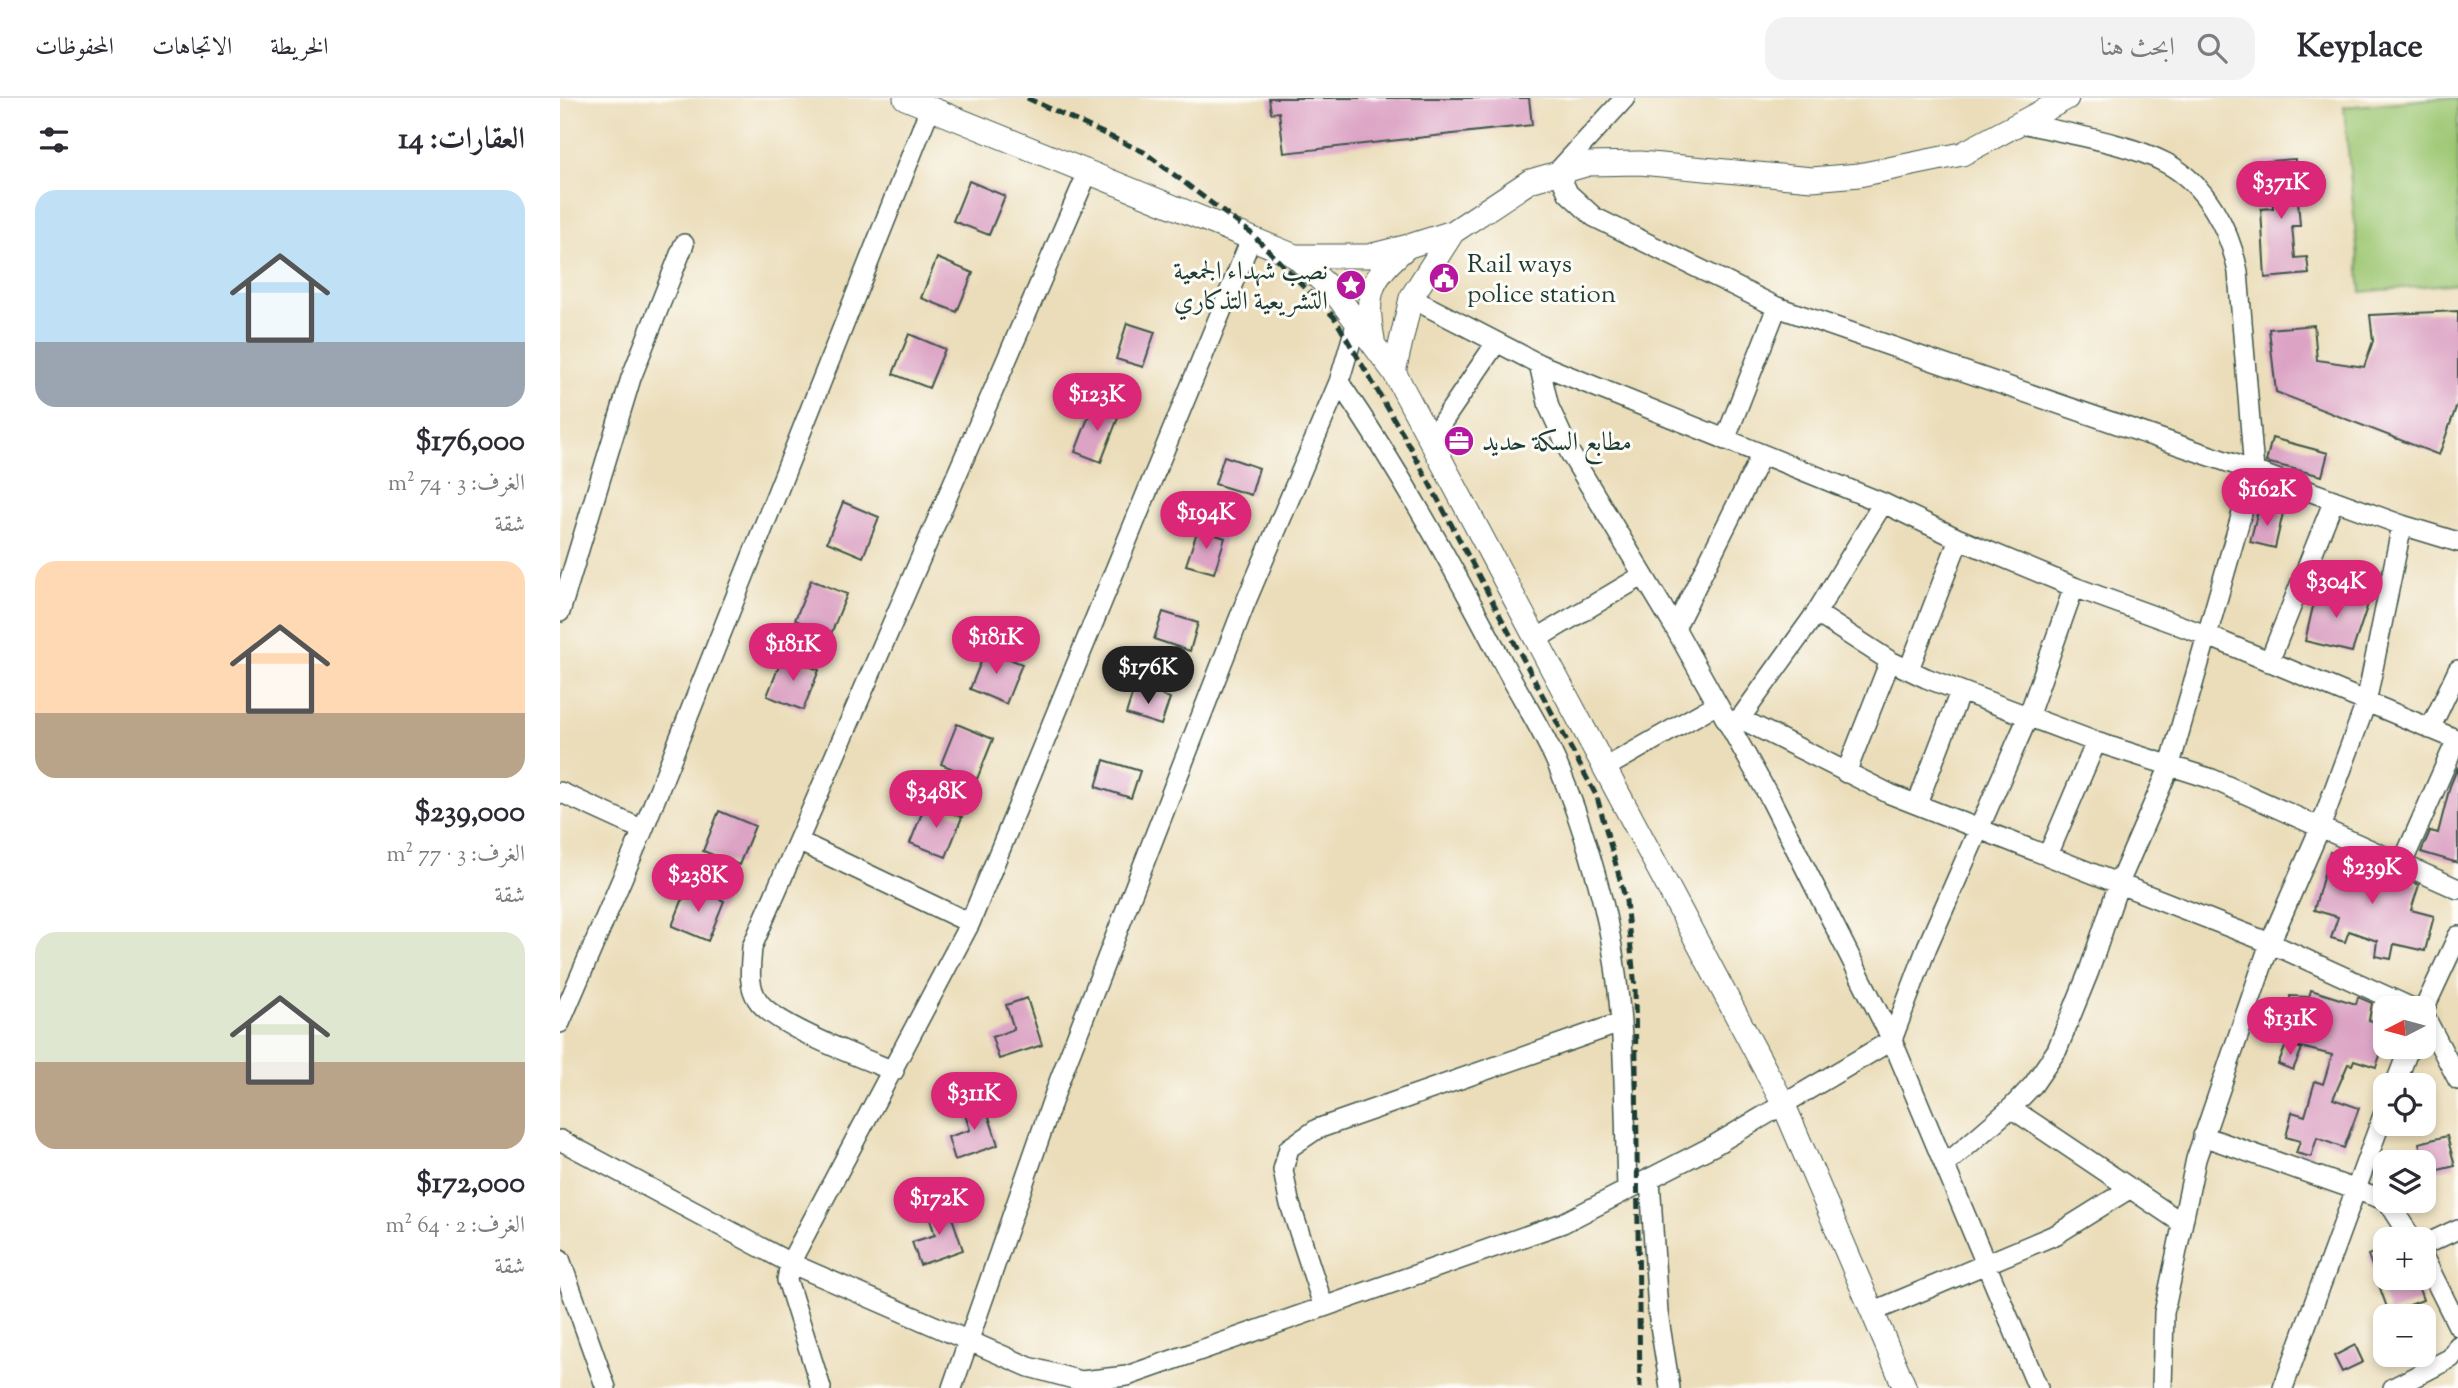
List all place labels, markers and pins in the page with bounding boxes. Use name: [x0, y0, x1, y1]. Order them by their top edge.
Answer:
pin: $371K: [2232, 162, 2330, 221]
place label: Rail ways police station: [1467, 247, 1616, 314]
place label: نصب شهداء الجمعية التشريعية التذكاري: [1173, 254, 1328, 321]
public building icon: Rail ways police station: [1427, 261, 1461, 295]
place icon: نصب شهداء الجمعية التشريعية التذكاري: [1334, 268, 1368, 302]
pin: $123K: [1048, 374, 1146, 433]
office icon: مطابع السكة حديد: [1442, 424, 1476, 458]
place label: مطابع السكة حديد: [1482, 425, 1632, 465]
pin: $162K: [2218, 468, 2316, 528]
pin: $194K: [1157, 491, 1255, 551]
pin: $304K: [2287, 560, 2385, 620]
pin: $181K: [947, 616, 1045, 676]
pin: $181K: [744, 624, 842, 683]
pin: $176K: [1099, 646, 1197, 706]
pin: $348K: [887, 770, 985, 830]
pin: $239K: [2323, 846, 2421, 906]
pin: $238K: [649, 854, 747, 914]
pin: $131K: [2241, 998, 2339, 1057]
pin: $311K: [925, 1072, 1023, 1132]
pin: $172K: [890, 1178, 988, 1237]

